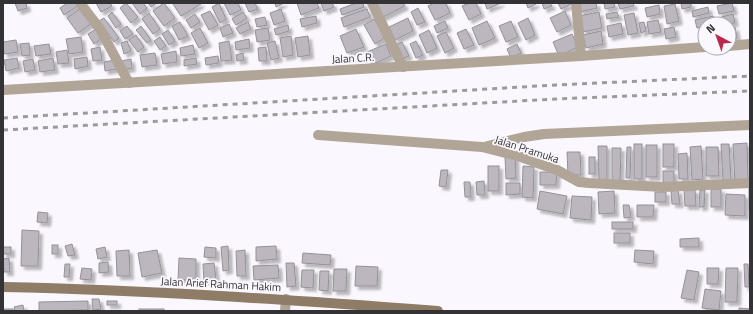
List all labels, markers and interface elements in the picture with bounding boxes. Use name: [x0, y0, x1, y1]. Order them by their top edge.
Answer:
north arrow: [697, 16, 737, 56]
text: N: [702, 20, 719, 37]
street label: Jalan C.R.: [331, 49, 375, 67]
street label: Jalan Pramuka: [493, 131, 562, 167]
street label: Jalan Arief Rahman Hakim: [160, 273, 282, 295]

